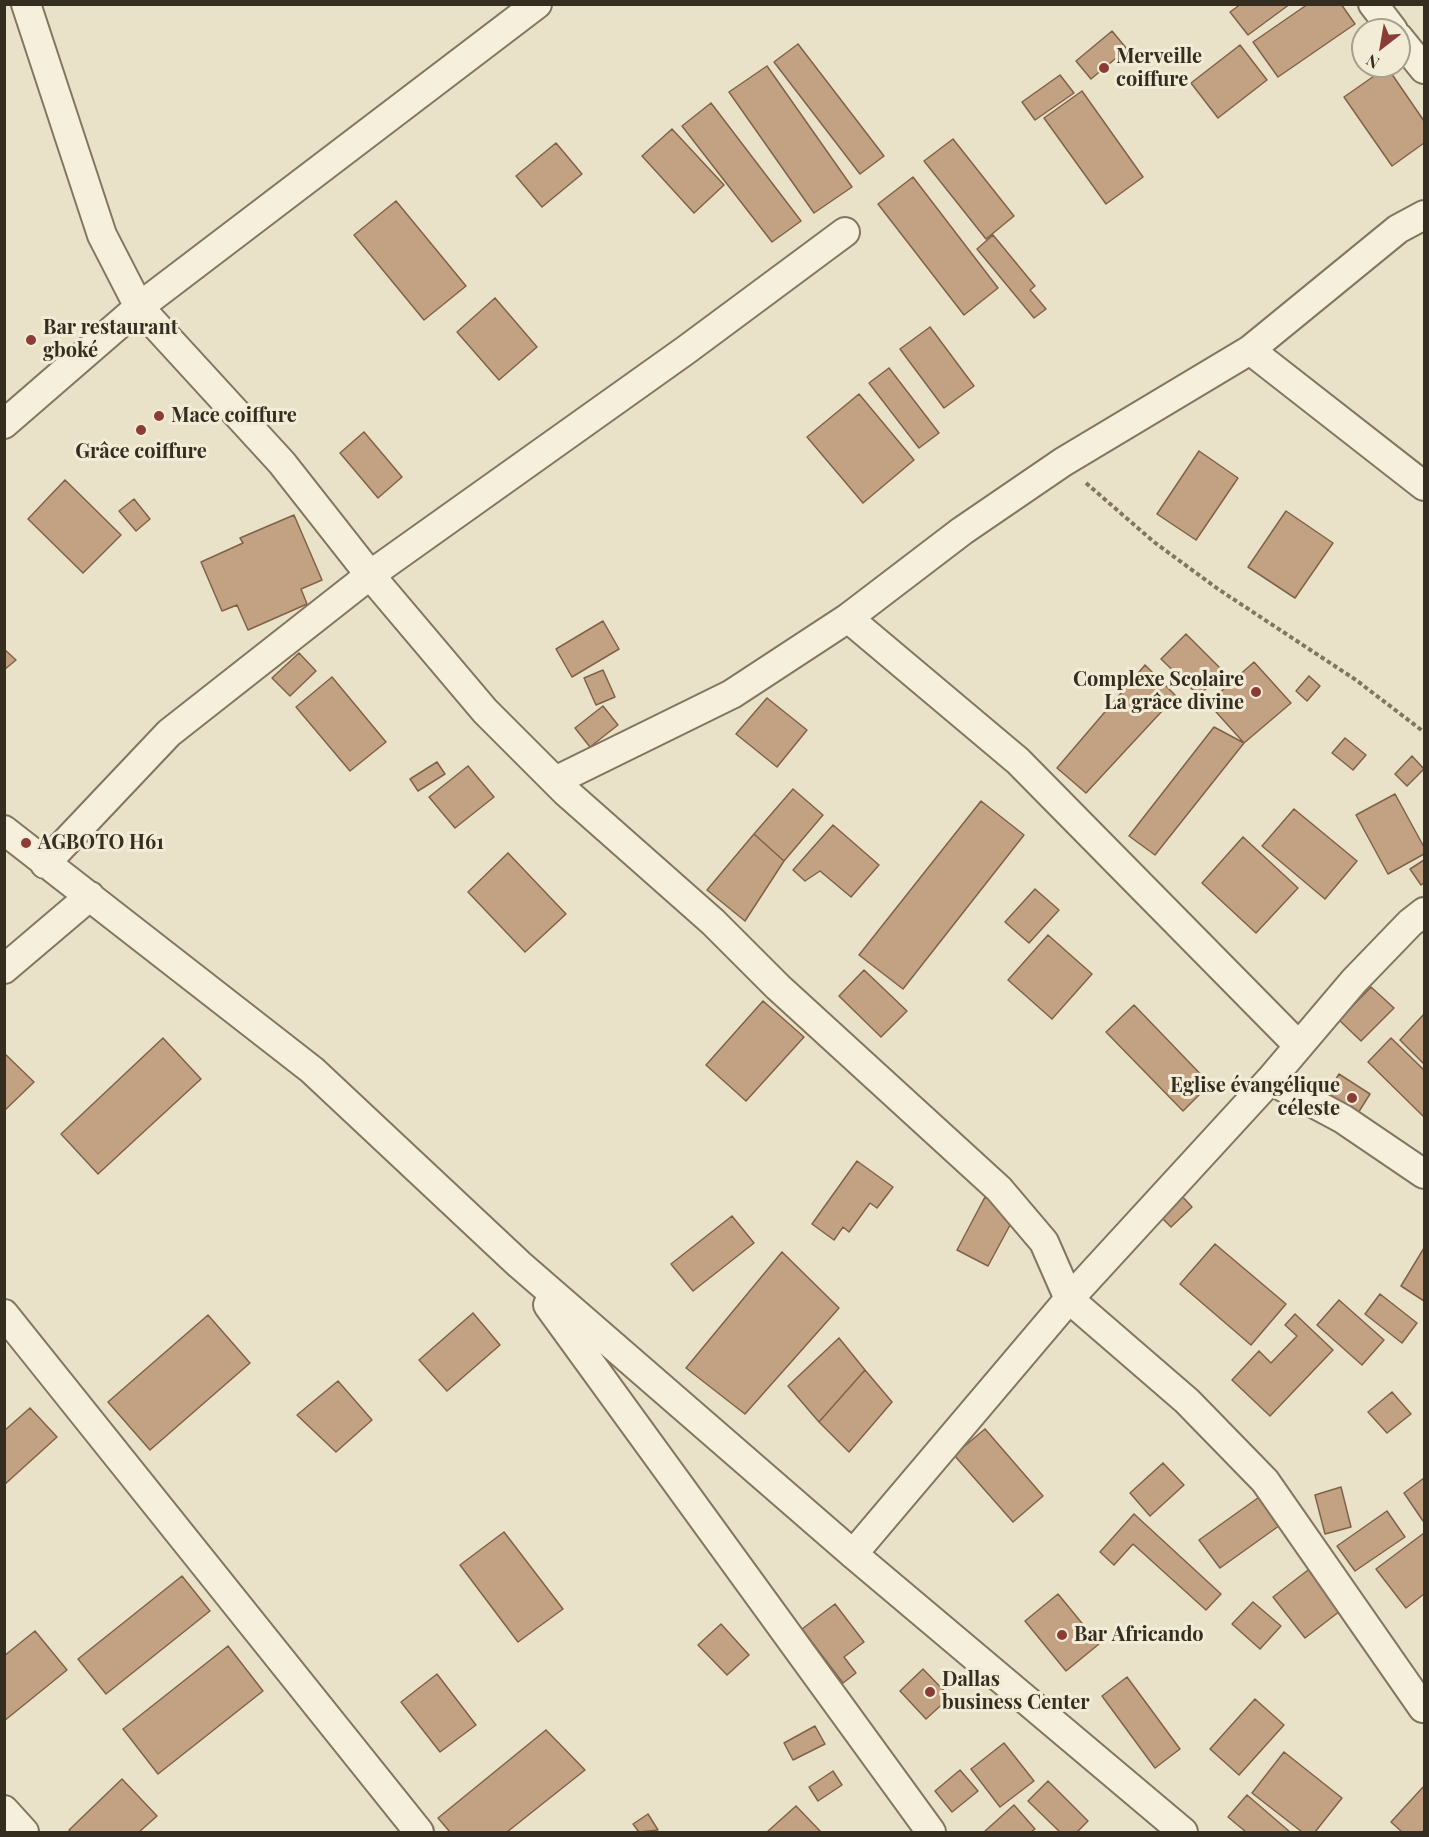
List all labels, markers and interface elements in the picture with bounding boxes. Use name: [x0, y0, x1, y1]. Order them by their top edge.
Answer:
north arrow: [1351, 18, 1411, 78]
place label: Merveille coiffure: [1116, 45, 1202, 92]
text: N: [1362, 50, 1383, 74]
marker: Merveille coiffure: [1097, 61, 1111, 75]
place label: Bar restaurant gboké: [43, 316, 178, 363]
marker: Bar restaurant gboké: [24, 333, 38, 347]
place label: Mace coiffure: [171, 404, 297, 428]
marker: Mace coiffure: [152, 409, 166, 423]
marker: Grâce coiffure: [134, 423, 148, 437]
place label: Grâce coiffure: [75, 440, 207, 464]
place label: Complexe Scolaire La grâce divine: [1073, 668, 1244, 715]
marker: Complexe Scolaire La grâce divine: [1249, 685, 1263, 699]
place label: AGBOTO H61: [38, 831, 164, 855]
marker: AGBOTO H61: [19, 836, 33, 850]
place label: Eglise évangélique céleste: [1170, 1074, 1340, 1121]
marker: Eglise évangélique céleste: [1345, 1091, 1359, 1105]
place label: Bar Africando: [1074, 1623, 1204, 1647]
marker: Bar Africando: [1055, 1628, 1069, 1642]
place label: Dallas business Center: [942, 1668, 1089, 1715]
marker: Dallas business Center: [923, 1685, 937, 1699]

